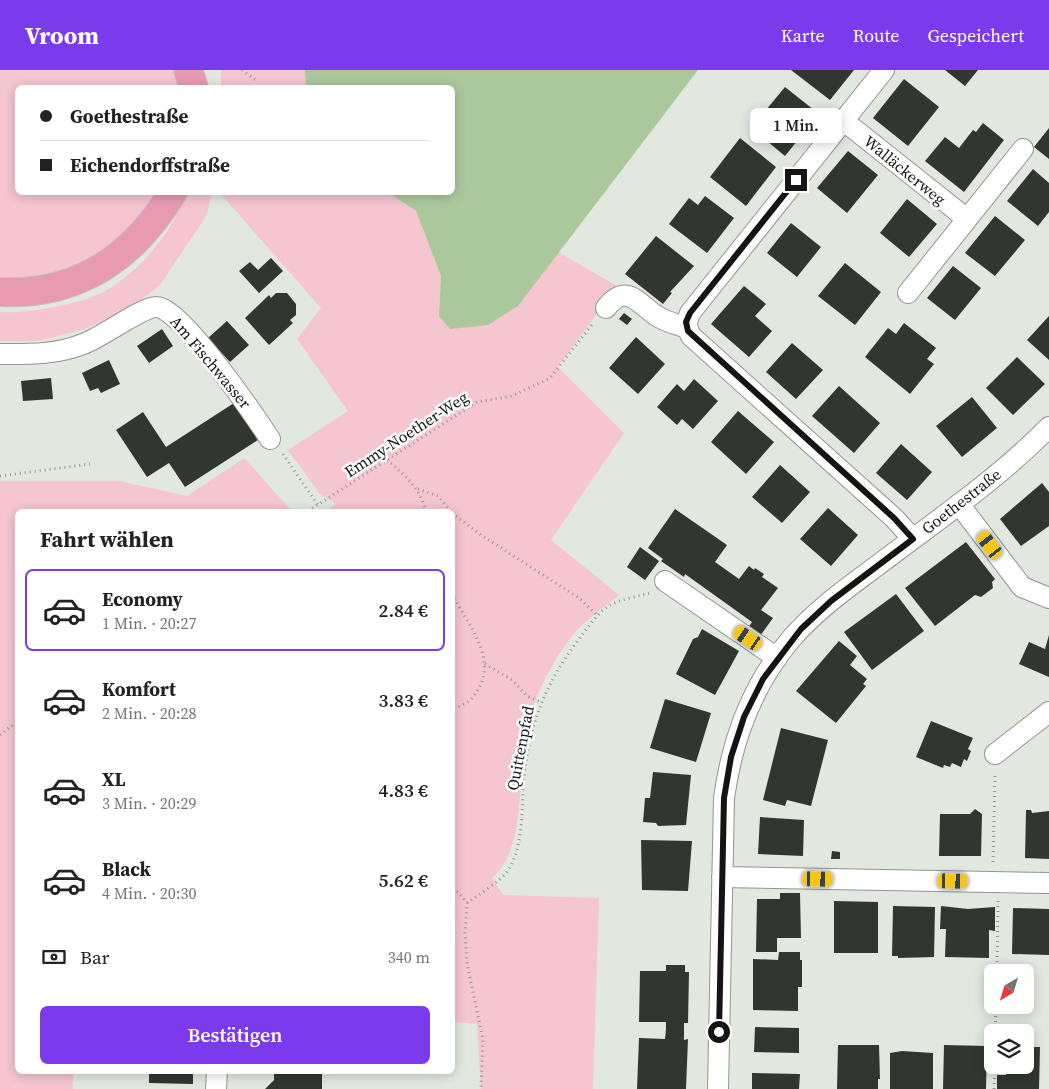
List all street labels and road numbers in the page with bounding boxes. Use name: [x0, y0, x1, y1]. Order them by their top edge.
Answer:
street label: Walläckerweg: [859, 130, 951, 210]
street label: Am Fischwasser: [166, 311, 257, 413]
street label: Emmy-Noether-Weg: [340, 386, 472, 482]
street label: Goethestraße: [917, 463, 1005, 539]
street label: Quittenpfad: [501, 704, 539, 792]

